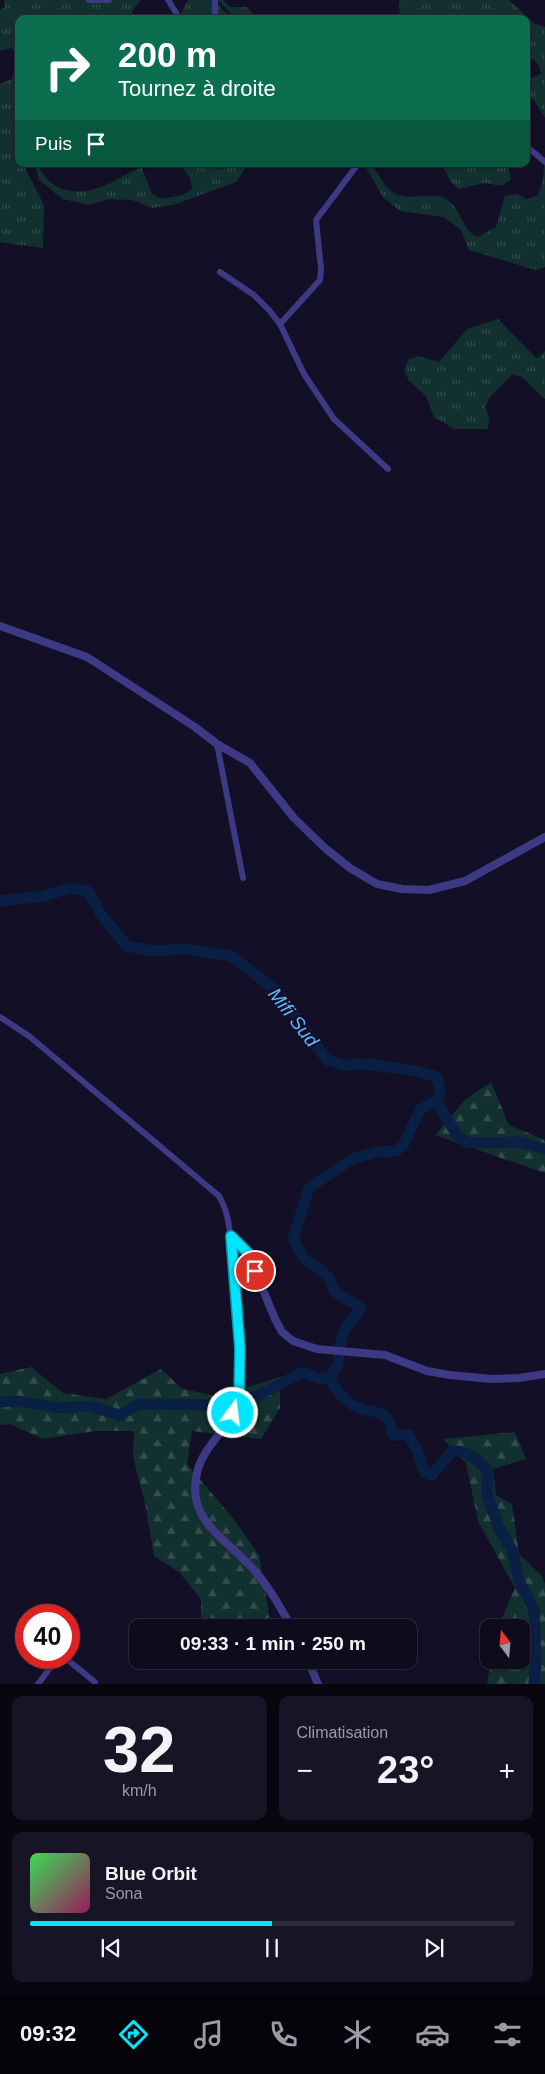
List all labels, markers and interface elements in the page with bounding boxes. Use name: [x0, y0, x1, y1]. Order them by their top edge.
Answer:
icon: right: [35, 35, 100, 100]
text: 200 m: [118, 35, 217, 74]
text: Tournez à droite: [118, 76, 276, 101]
icon: arrive: [82, 130, 110, 158]
text: Puis: [35, 133, 72, 154]
water label: Mifi Sud: [264, 984, 324, 1052]
pin: [234, 1250, 276, 1292]
icon: arrive: [241, 1257, 269, 1285]
position arrow: [206, 1386, 258, 1438]
speed limit sign: 40: [15, 1604, 80, 1669]
north arrow: [480, 1619, 530, 1669]
map controls: [480, 1619, 530, 1669]
text: 09:33 · 1 min · 250 m: [180, 1633, 366, 1654]
text: 32: [103, 1713, 175, 1786]
text: Climatisation: [297, 1724, 388, 1741]
text: 23°: [377, 1749, 434, 1791]
text: −: [297, 1755, 313, 1786]
text: +: [499, 1755, 515, 1786]
text: km/h: [122, 1782, 157, 1799]
text: Blue Orbit: [105, 1863, 197, 1884]
text: Sona: [105, 1885, 142, 1902]
icon: previous: [97, 1934, 125, 1962]
icon: pause: [258, 1934, 286, 1962]
icon: next: [420, 1934, 448, 1962]
icon: directions: [116, 2017, 151, 2052]
icon: music: [191, 2017, 226, 2052]
icon: phone: [266, 2017, 301, 2052]
icon: climate: [340, 2017, 375, 2052]
icon: car: [415, 2017, 450, 2052]
icon: filters: [490, 2017, 525, 2052]
text: 09:32: [20, 2021, 76, 2046]

